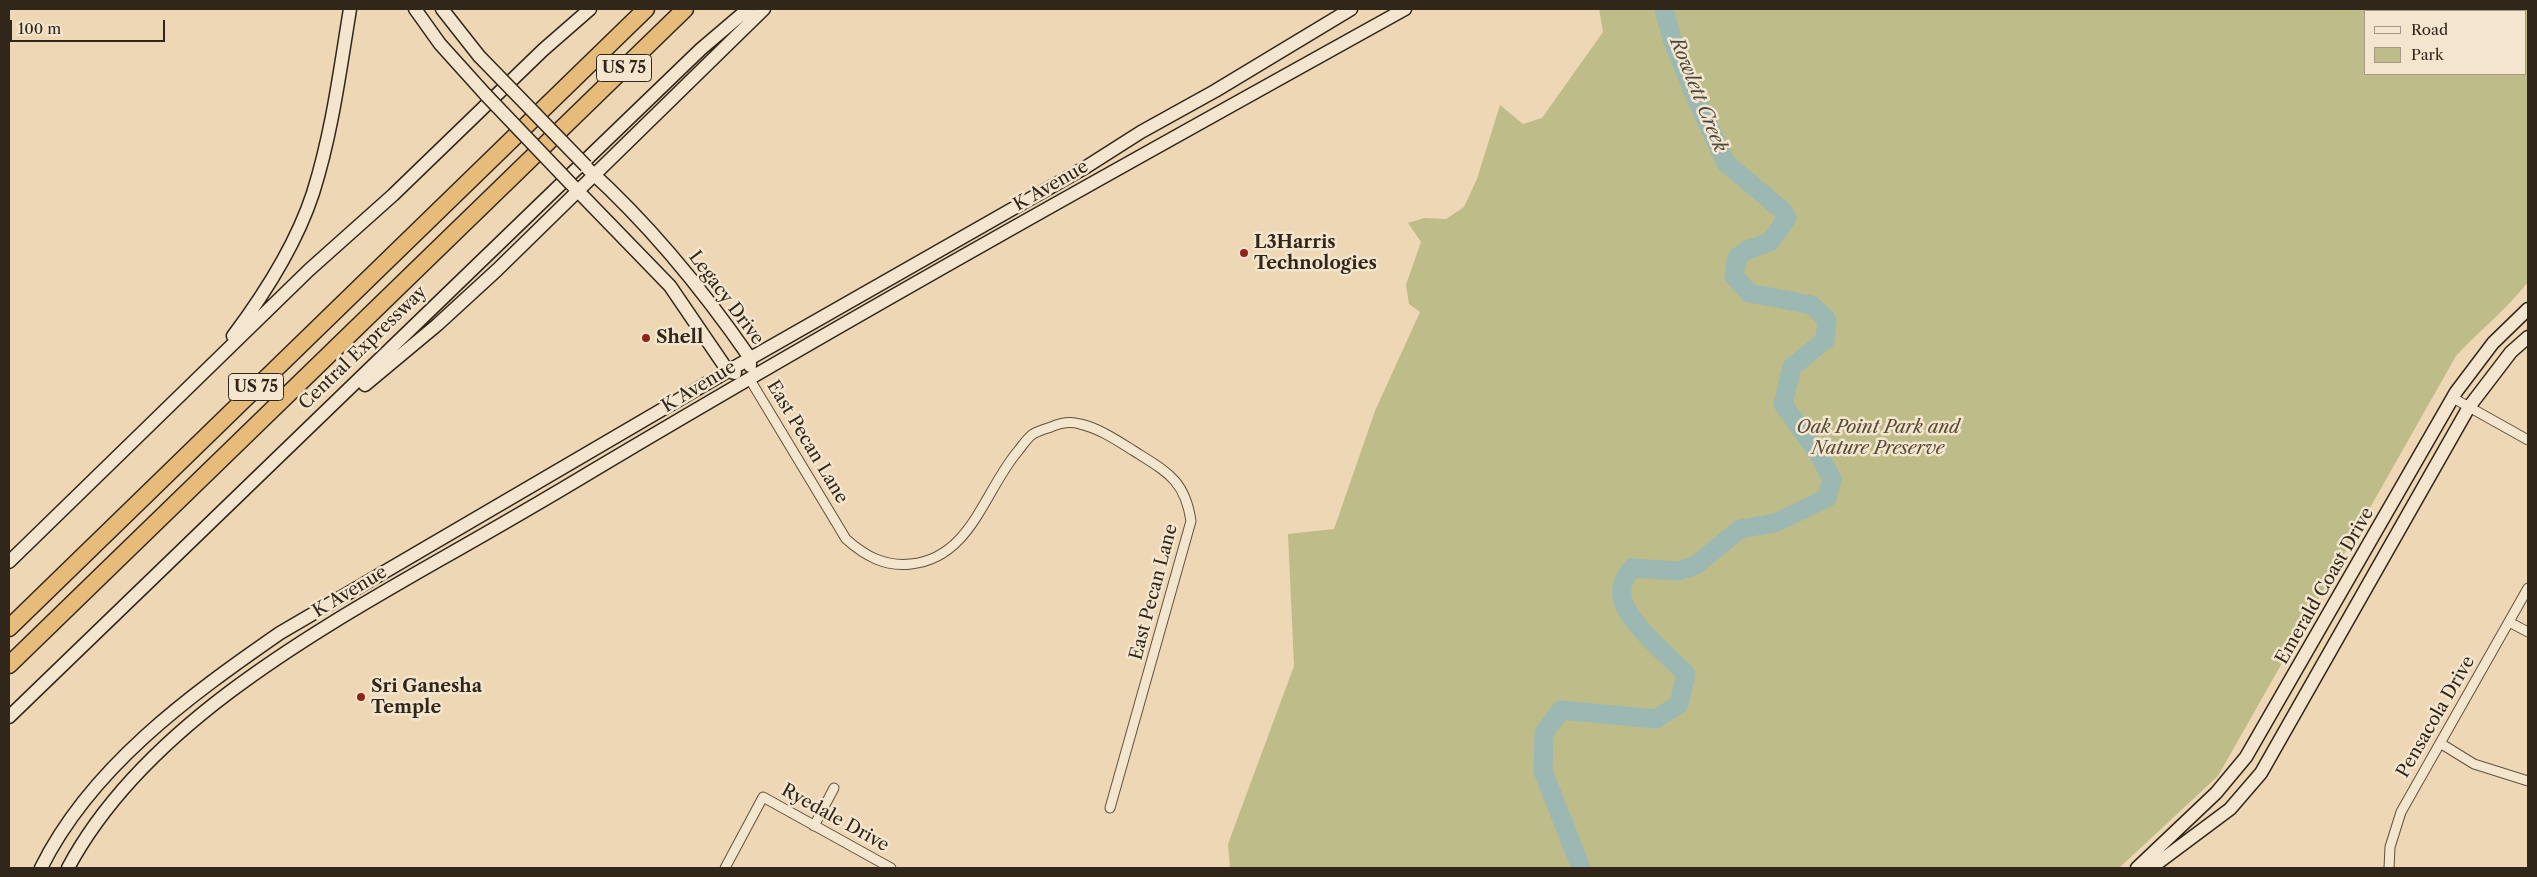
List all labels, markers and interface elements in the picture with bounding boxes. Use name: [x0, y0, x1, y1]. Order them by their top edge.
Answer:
scale bar: [12, 10, 168, 42]
legend: [2364, 10, 2527, 75]
text: 100 m: [18, 19, 61, 38]
text: Road: [2411, 20, 2448, 39]
water label: Rowlett Creek: [1665, 34, 1731, 156]
text: Park: [2411, 45, 2444, 64]
road number: US 75: [596, 54, 652, 82]
street label: K Avenue: [1010, 156, 1092, 216]
place label: L3Harris Technologies: [1254, 232, 1377, 274]
street label: Legacy Drive: [684, 247, 768, 349]
marker: L3Harris Technologies: [1238, 247, 1250, 259]
street label: Central Expressway: [295, 281, 431, 415]
place label: Shell: [656, 327, 703, 349]
marker: Shell: [640, 332, 652, 344]
street label: K Avenue: [658, 356, 740, 418]
road number: US 75: [228, 374, 284, 401]
street label: East Pecan Lane: [762, 376, 852, 508]
park label: Oak Point Park and Nature Preserve: [1796, 417, 1960, 459]
street label: Emerald Coast Drive: [2271, 504, 2379, 668]
street label: East Pecan Lane: [1125, 522, 1183, 662]
street label: K Avenue: [309, 561, 391, 623]
street label: Pensacola Drive: [2392, 652, 2480, 782]
place label: Sri Ganesha Temple: [371, 676, 482, 719]
marker: Sri Ganesha Temple: [355, 691, 367, 703]
street label: Ryedale Drive: [777, 780, 893, 856]

